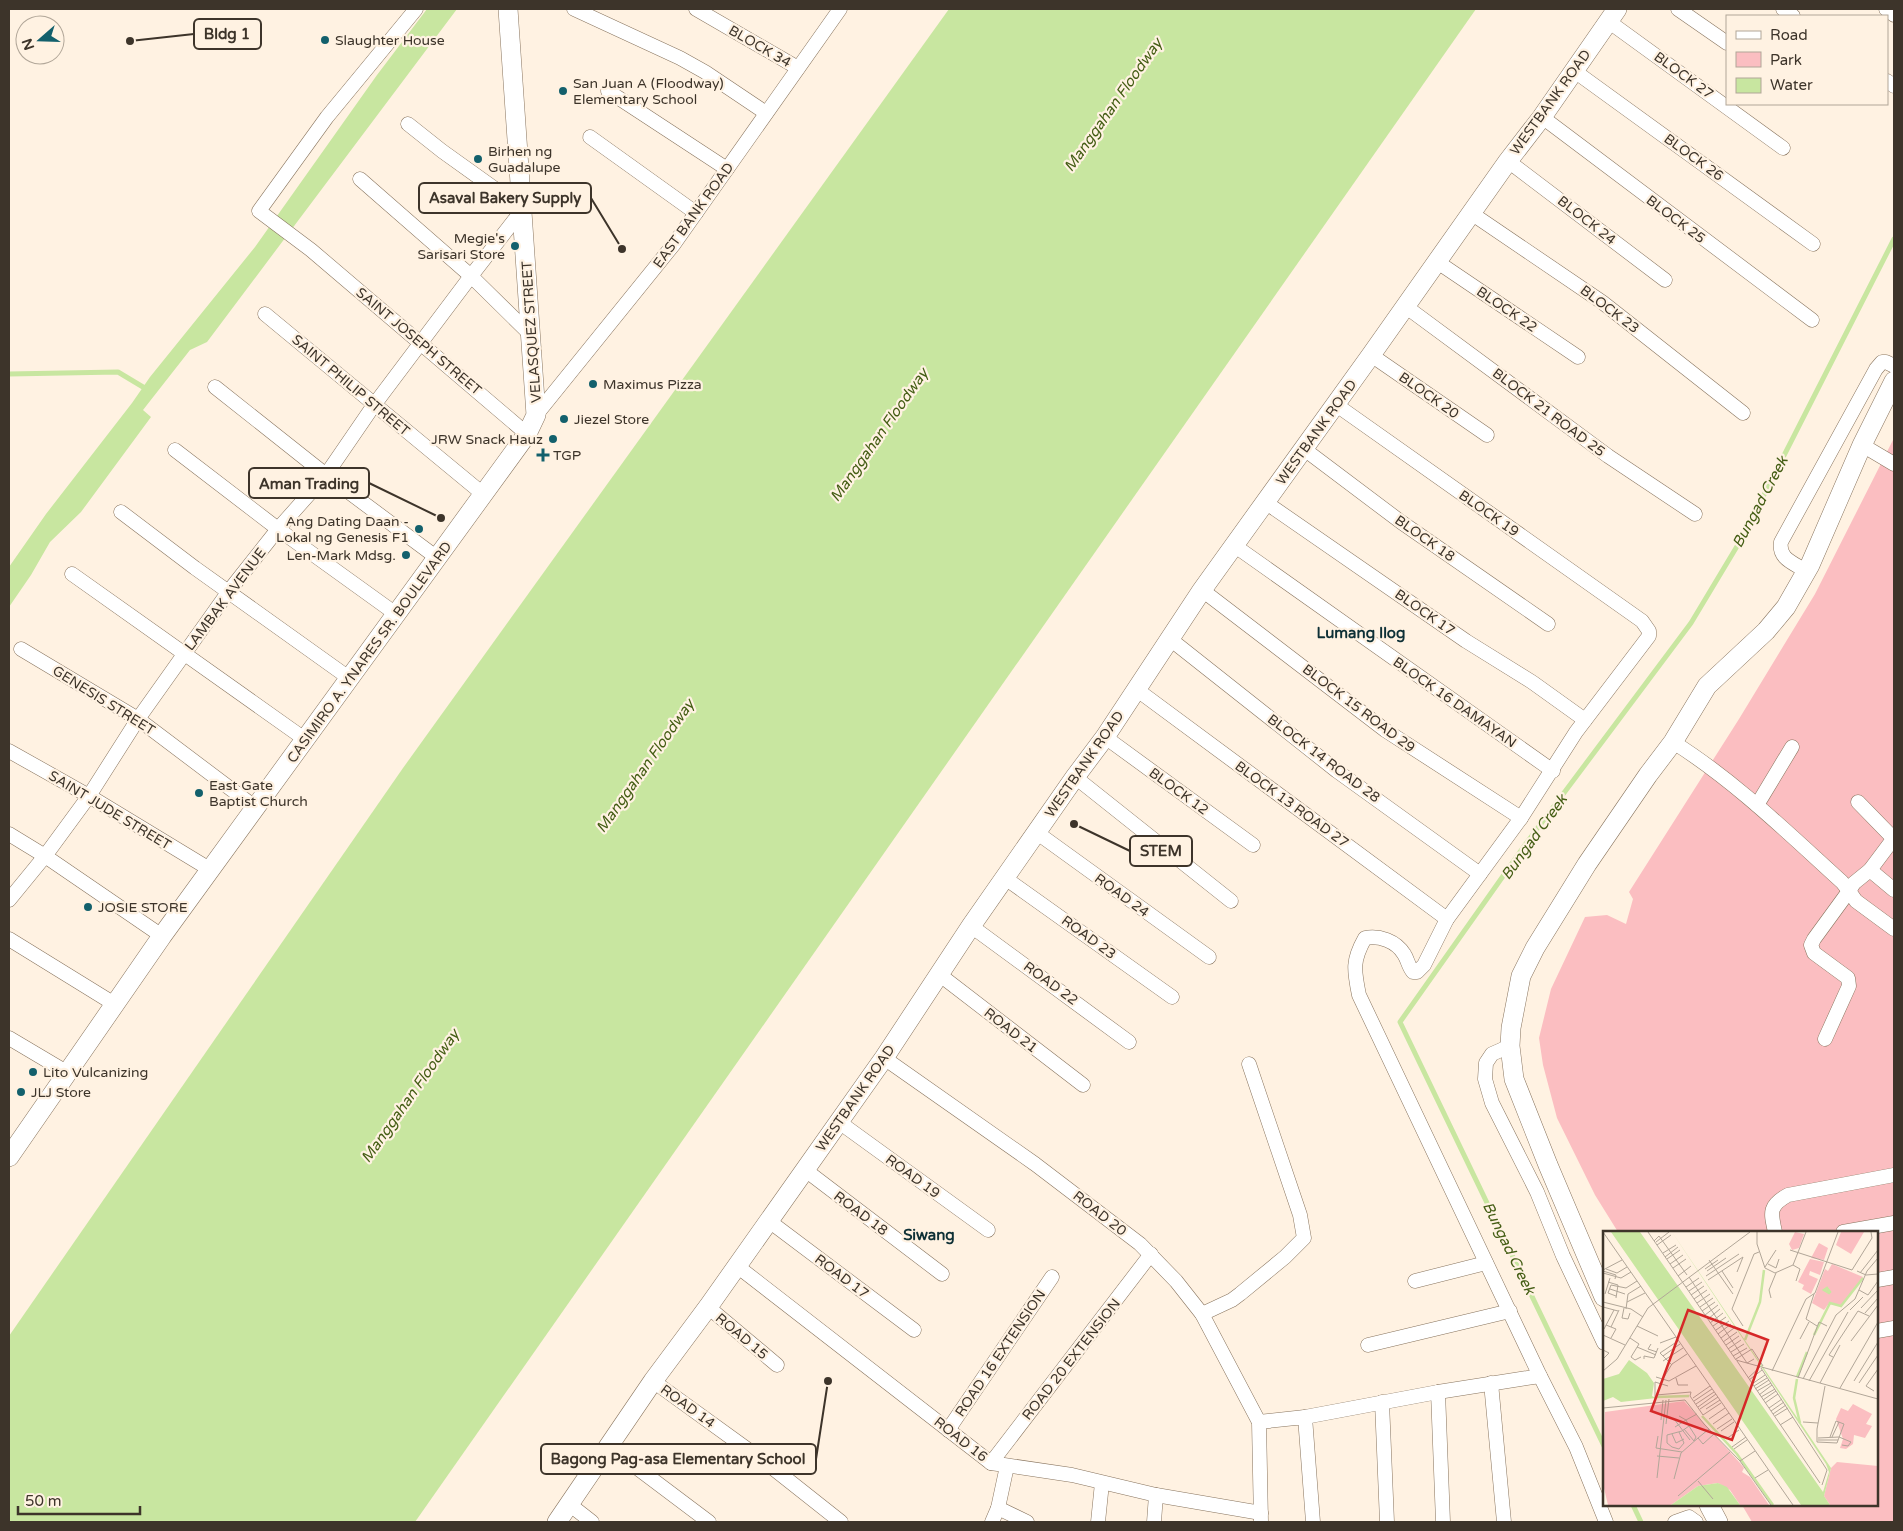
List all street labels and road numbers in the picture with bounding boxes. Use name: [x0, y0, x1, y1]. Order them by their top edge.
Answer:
street label: BLOCK 34: [725, 22, 794, 71]
street label: WESTBANK ROAD: [1506, 46, 1594, 158]
street label: BLOCK 27: [1651, 48, 1717, 103]
street label: BLOCK 26: [1661, 130, 1727, 185]
street label: EAST BANK ROAD: [649, 159, 737, 271]
street label: BLOCK 24: [1554, 192, 1619, 249]
street label: BLOCK 25: [1643, 192, 1709, 247]
street label: VELASQUEZ STREET: [518, 260, 545, 403]
street label: BLOCK 23: [1577, 282, 1643, 337]
street label: BLOCK 22: [1473, 283, 1540, 336]
street label: SAINT JOSEPH STREET: [352, 284, 485, 399]
street label: SAINT PHILIP STREET: [288, 331, 413, 440]
street label: BLOCK 21 ROAD 25: [1489, 365, 1608, 460]
street label: BLOCK 20: [1395, 369, 1462, 422]
street label: WESTBANK ROAD: [1272, 376, 1360, 488]
street label: BLOCK 19: [1455, 487, 1522, 540]
street label: BLOCK 18: [1391, 512, 1458, 565]
street label: CASIMIRO A. YNARES SR. BOULEVARD: [283, 538, 455, 766]
street label: LAMBAK AVENUE: [181, 545, 270, 654]
street label: BLOCK 17: [1391, 586, 1458, 639]
street label: BLOCK 16 DAMAYAN: [1390, 653, 1520, 751]
street label: BLOCK 15 ROAD 29: [1299, 661, 1418, 756]
street label: GENESIS STREET: [49, 662, 158, 739]
street label: WESTBANK ROAD: [1041, 708, 1128, 821]
street label: BLOCK 14 ROAD 28: [1264, 711, 1383, 806]
street label: BLOCK 13 ROAD 27: [1232, 757, 1352, 851]
street label: BLOCK 12: [1146, 764, 1212, 819]
street label: SAINT JUDE STREET: [45, 767, 174, 854]
street label: ROAD 24: [1091, 870, 1152, 921]
street label: ROAD 23: [1058, 912, 1119, 963]
street label: ROAD 22: [1020, 958, 1081, 1009]
street label: ROAD 21: [981, 1004, 1041, 1057]
street label: WESTBANK ROAD: [812, 1042, 899, 1155]
street label: ROAD 19: [882, 1151, 943, 1202]
street label: ROAD 20: [1070, 1187, 1130, 1240]
street label: ROAD 18: [830, 1188, 891, 1239]
street label: ROAD 17: [811, 1251, 872, 1302]
street label: ROAD 16 EXTENSION: [952, 1286, 1049, 1420]
street label: ROAD 20 EXTENSION: [1019, 1295, 1124, 1424]
street label: ROAD 15: [712, 1310, 771, 1363]
street label: ROAD 14: [657, 1381, 718, 1432]
street label: ROAD 16: [931, 1413, 991, 1466]

